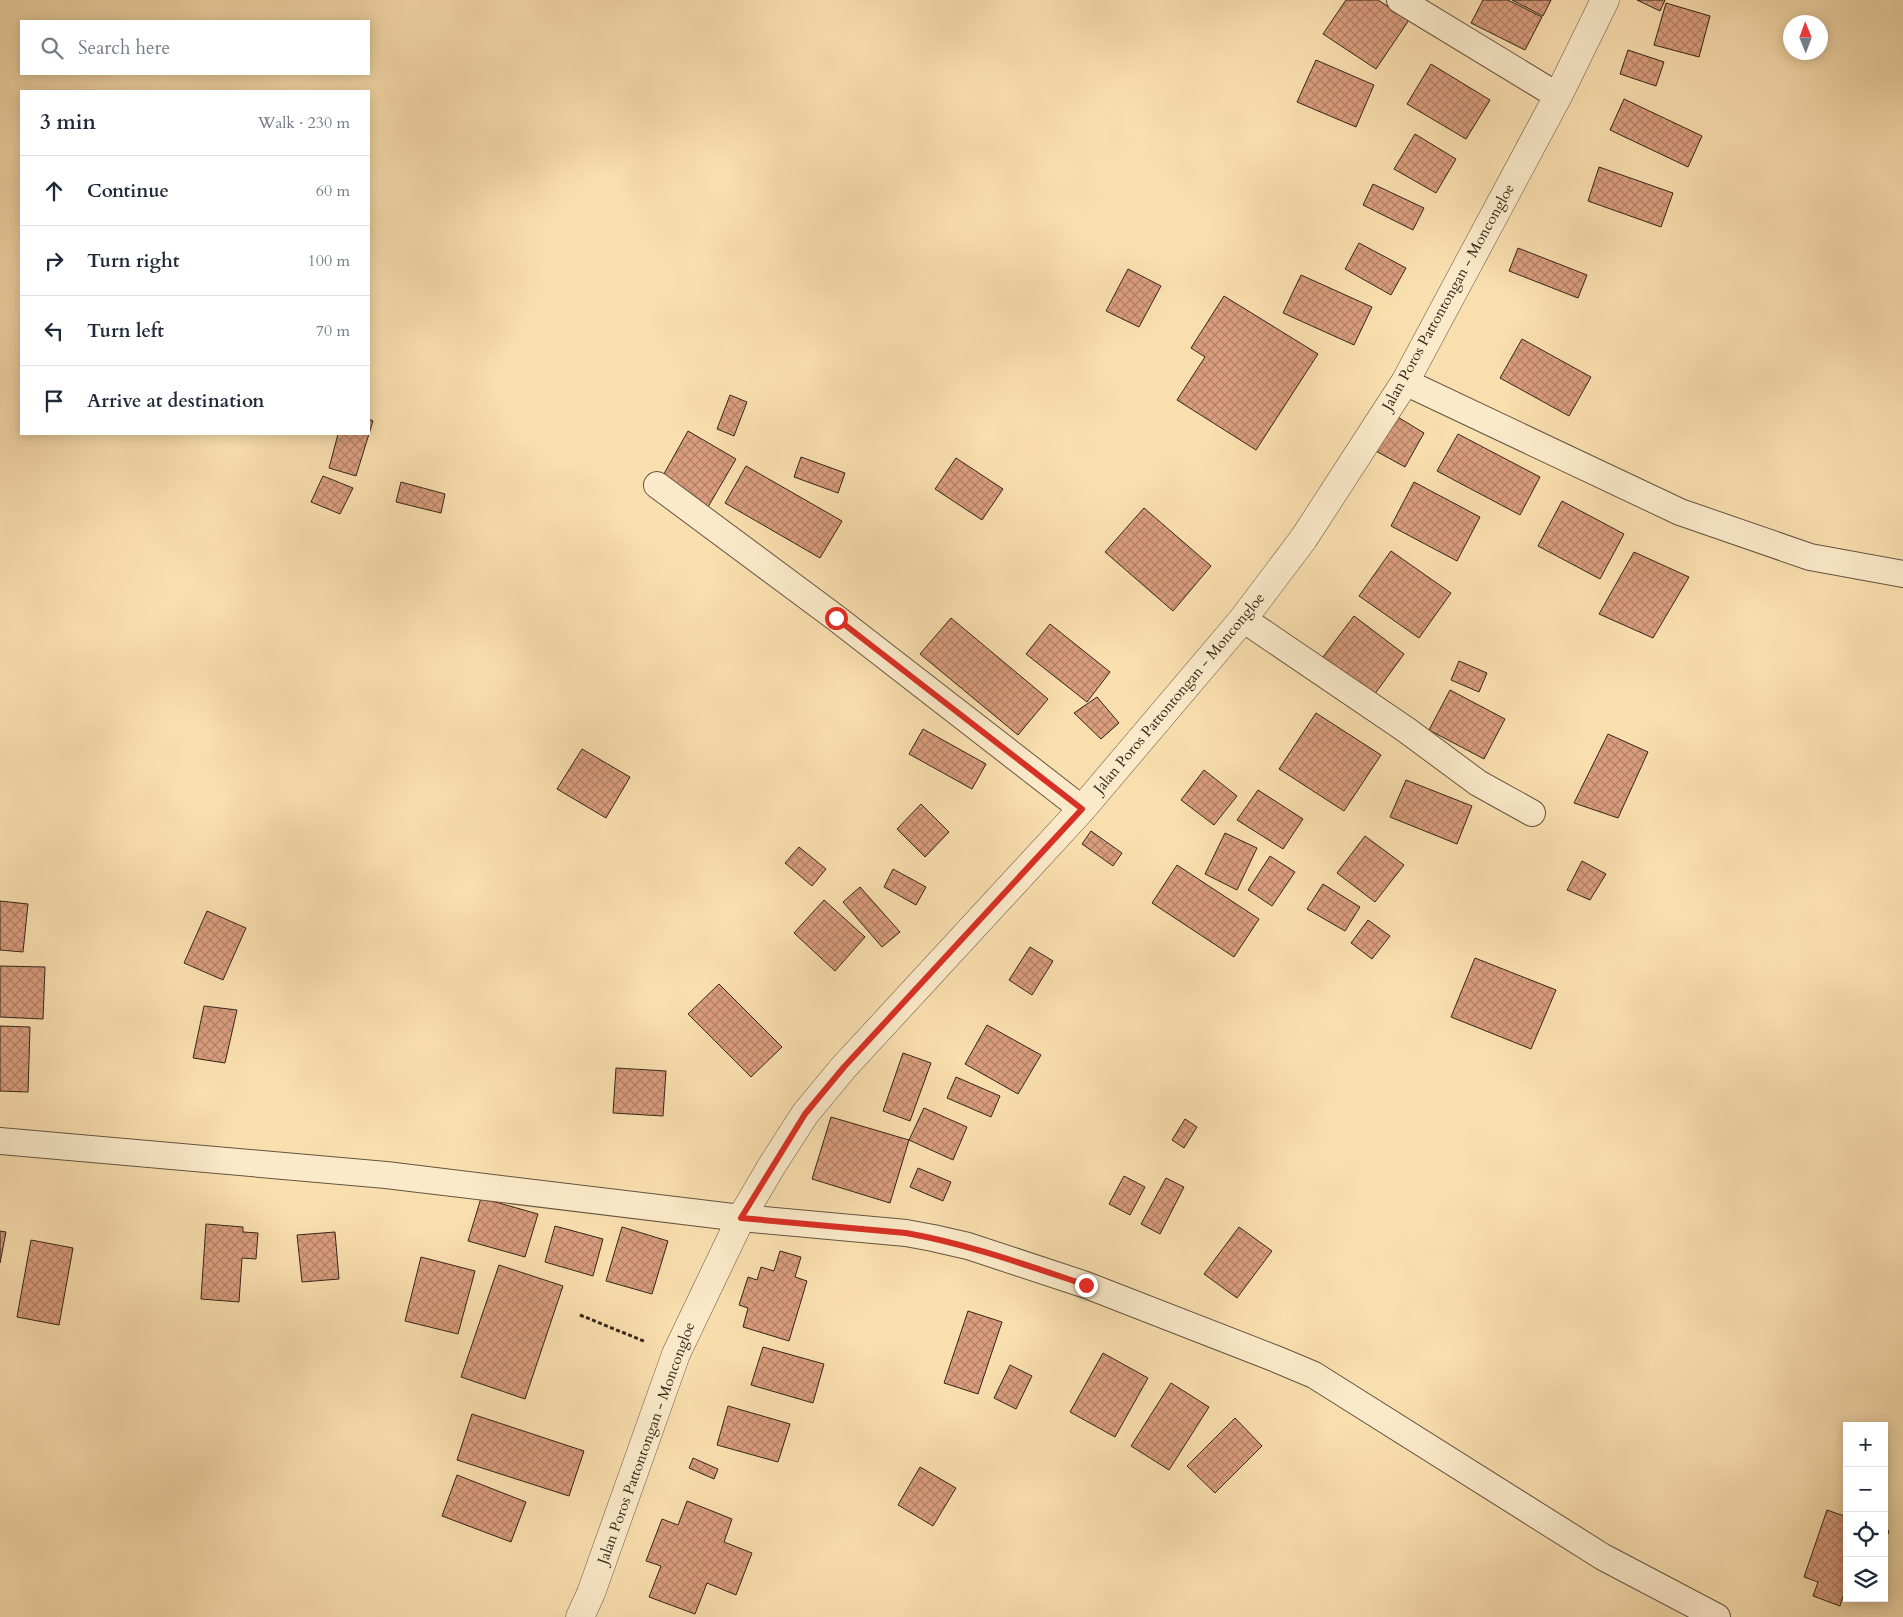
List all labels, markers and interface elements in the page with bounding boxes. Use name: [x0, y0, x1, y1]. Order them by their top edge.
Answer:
north arrow: [1783, 15, 1828, 60]
search box: [20, 20, 370, 75]
icon: search: [38, 34, 66, 62]
text: Search here: [78, 35, 170, 61]
text: 3 min: [40, 108, 96, 137]
text: Walk · 230 m: [258, 112, 350, 134]
icon: ahead: [40, 177, 68, 205]
text: Continue: [87, 178, 169, 204]
text: 60 m: [316, 180, 350, 202]
street label: Jalan Poros Pattontongan - Moncongloe: [1376, 180, 1519, 416]
icon: right: [40, 247, 68, 275]
text: Turn right: [87, 248, 179, 274]
text: 100 m: [308, 250, 350, 272]
icon: left: [40, 317, 68, 345]
text: Turn left: [87, 318, 164, 344]
text: 70 m: [316, 320, 350, 342]
icon: arrive: [40, 387, 68, 415]
text: Arrive at destination: [87, 388, 264, 414]
street label: Jalan Poros Pattontongan - Moncongloe: [1088, 588, 1269, 799]
route start: [825, 607, 848, 630]
route end: [1075, 1274, 1098, 1297]
street label: Jalan Poros Pattontongan - Moncongloe: [592, 1319, 699, 1569]
map controls: [1843, 1422, 1888, 1602]
button: +: [1843, 1422, 1888, 1467]
button: −: [1843, 1467, 1888, 1512]
button: locate: [1843, 1512, 1888, 1557]
button: layers: [1843, 1557, 1888, 1602]

